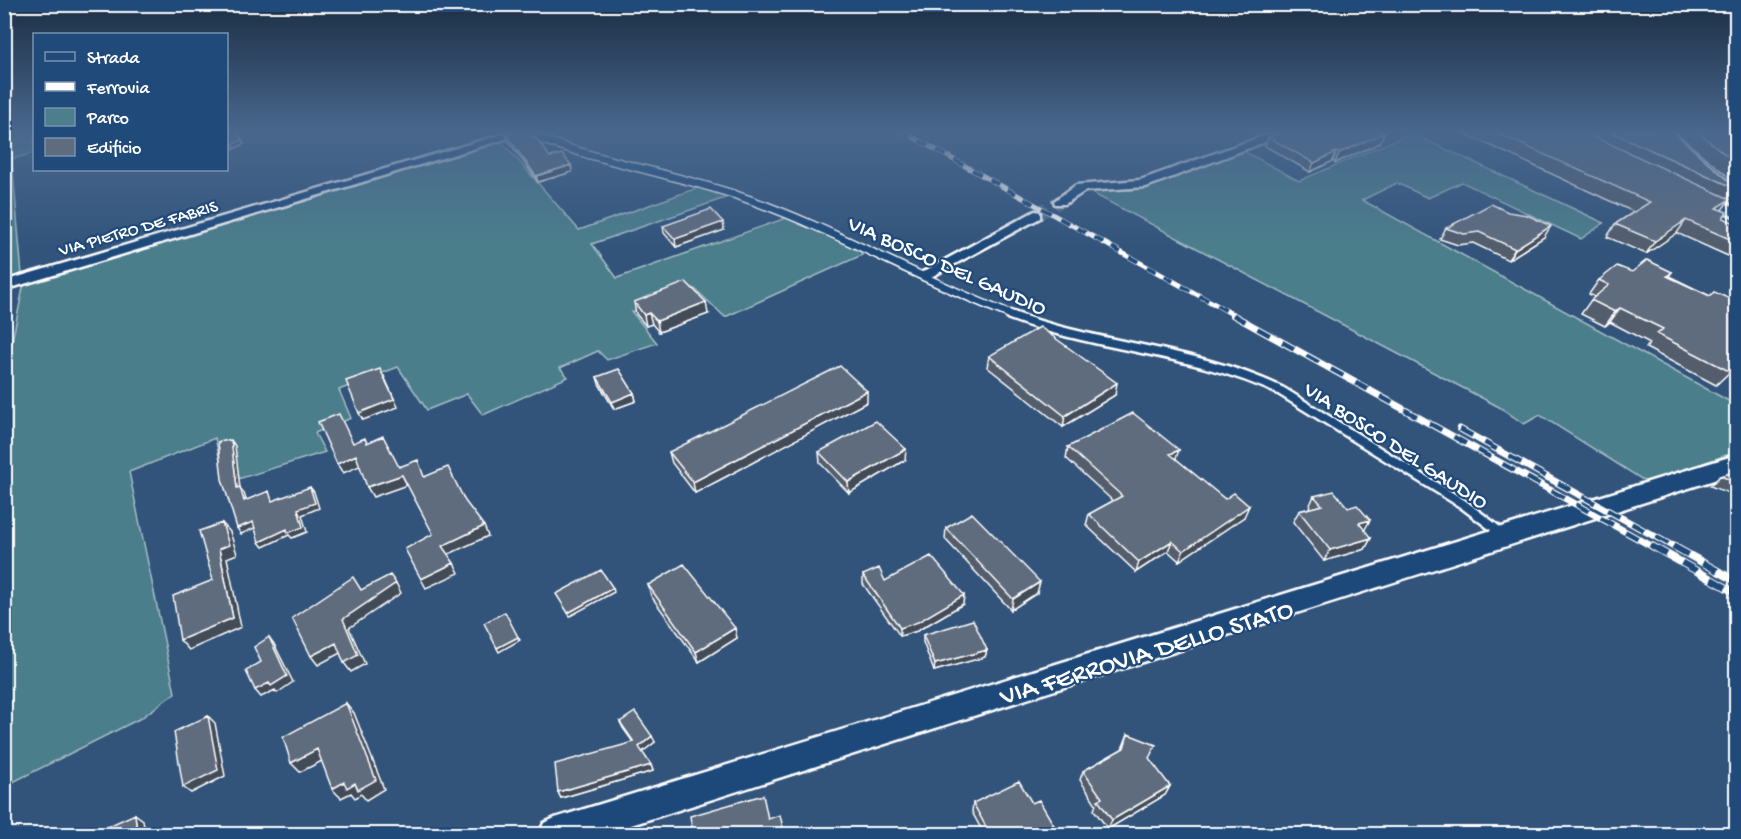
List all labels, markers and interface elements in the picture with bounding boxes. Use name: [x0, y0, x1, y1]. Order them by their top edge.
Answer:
legend: [33, 33, 228, 171]
text: Strada: [87, 49, 141, 70]
text: Ferrovia: [86, 79, 150, 100]
text: Parco: [86, 109, 129, 130]
text: Edificio: [87, 139, 141, 160]
street label: VIA PIETRO DE FABRIS: [56, 196, 221, 262]
street label: VIA BOSCO DEL GAUDIO: [842, 212, 1050, 323]
street label: VIA BOSCO DEL GAUDIO: [1297, 377, 1492, 517]
street label: VIA FERROVIA DELLO STATO: [996, 595, 1298, 715]

